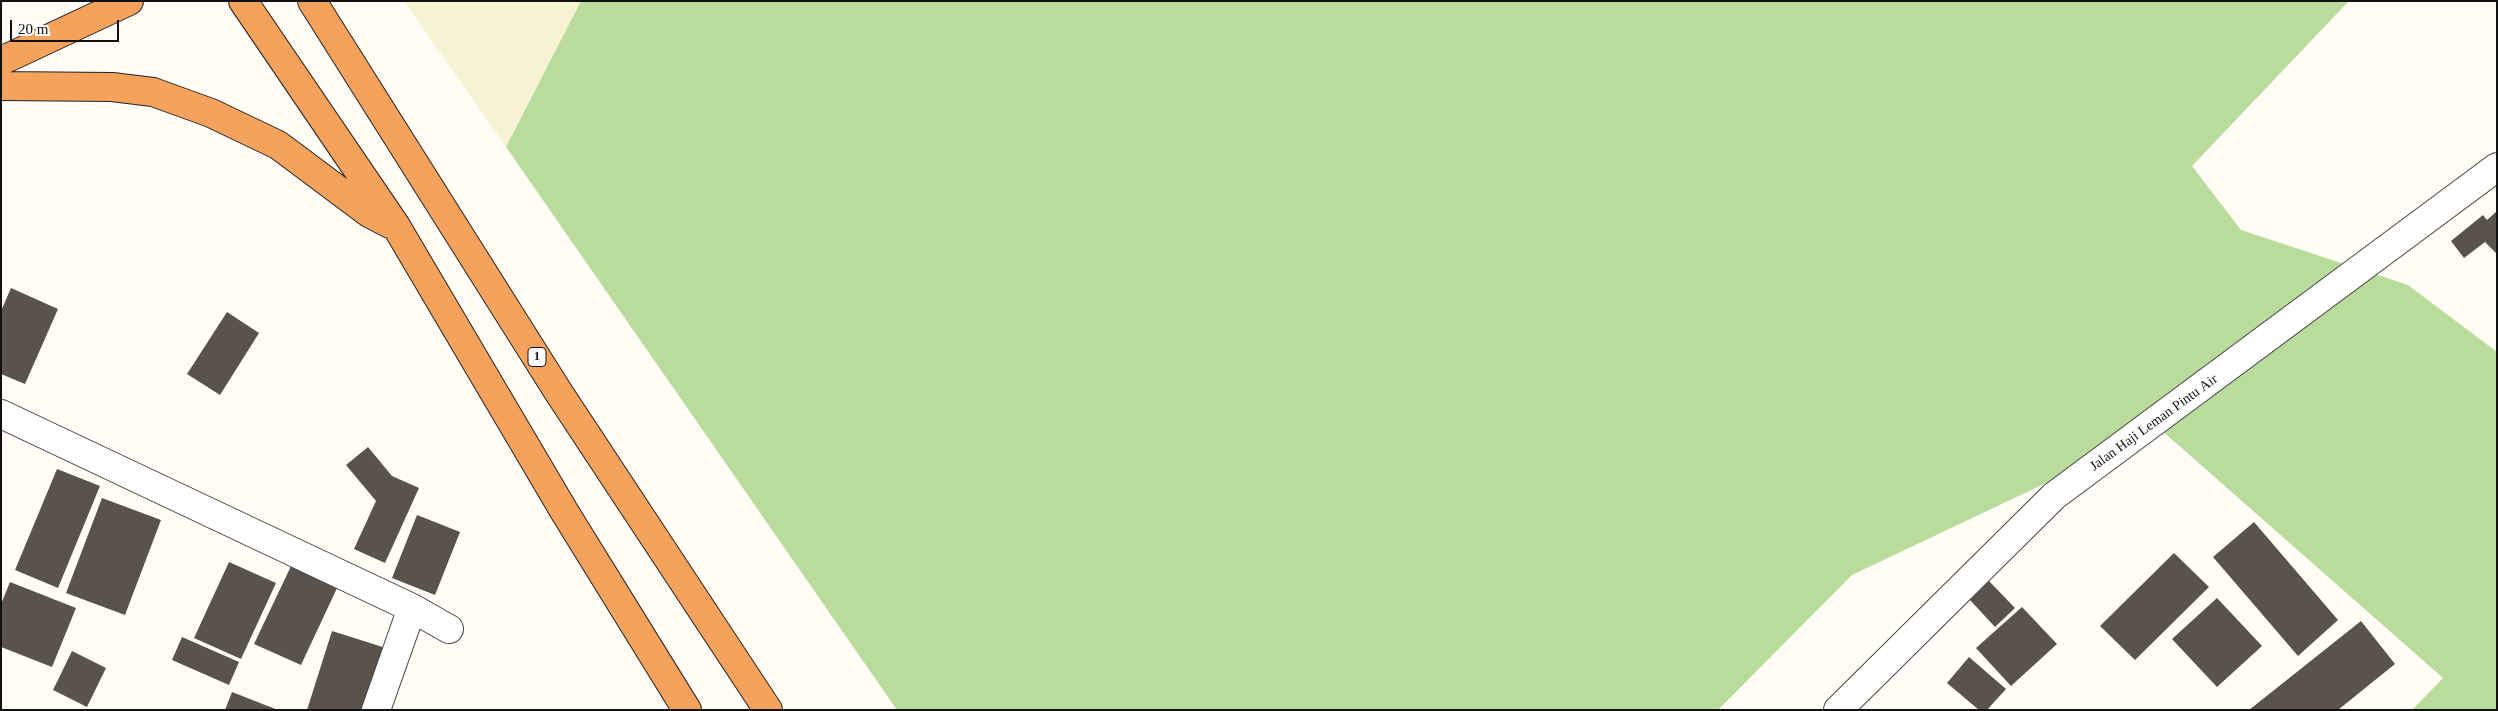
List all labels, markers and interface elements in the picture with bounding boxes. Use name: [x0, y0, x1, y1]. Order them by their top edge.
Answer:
scale bar: [12, 10, 121, 42]
text: 20 m: [18, 21, 48, 37]
road number: 1: [528, 348, 546, 367]
street label: Jalan Haji Leman Pintu Air: [2087, 371, 2221, 475]

